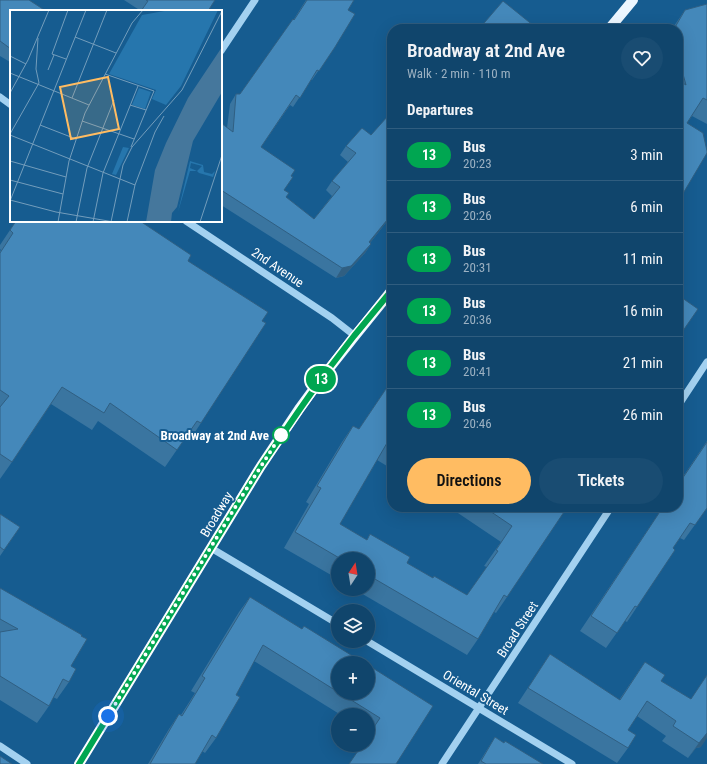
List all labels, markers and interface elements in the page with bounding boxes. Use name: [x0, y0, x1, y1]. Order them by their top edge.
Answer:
inset map: [10, 10, 222, 222]
button: heart: [621, 37, 663, 79]
text: Broadway at 2nd Ave: [407, 39, 565, 62]
text: Walk · 2 min · 110 m: [407, 66, 511, 81]
text: Departures: [407, 101, 473, 119]
text: Bus: [463, 138, 486, 156]
text: 3 min: [630, 146, 663, 164]
text: 13: [422, 147, 436, 163]
text: 20:23: [463, 156, 492, 171]
text: Bus: [463, 190, 486, 208]
text: 6 min: [630, 198, 663, 216]
text: 13: [422, 199, 436, 215]
text: 20:26: [463, 208, 492, 223]
text: Bus: [463, 242, 486, 260]
street label: 2nd Avenue: [249, 245, 307, 290]
text: 11 min: [623, 250, 663, 268]
text: 13: [422, 251, 436, 267]
text: 20:31: [463, 260, 492, 275]
text: Bus: [463, 294, 486, 312]
text: 16 min: [623, 302, 663, 320]
text: 13: [422, 303, 436, 319]
text: 20:36: [463, 312, 492, 327]
text: Bus: [463, 346, 486, 364]
text: 21 min: [623, 354, 663, 372]
text: 13: [422, 355, 436, 371]
text: 20:41: [463, 364, 492, 379]
line badge: 13: [303, 366, 339, 392]
text: 13: [314, 371, 328, 387]
text: Bus: [463, 398, 486, 416]
text: 26 min: [623, 406, 663, 424]
text: 13: [422, 407, 436, 423]
text: 20:46: [463, 416, 492, 431]
marker: Broadway at 2nd Ave: [272, 426, 290, 444]
place label: Broadway at 2nd Ave: [161, 428, 269, 443]
button: Directions: [407, 458, 531, 504]
button: Tickets: [539, 458, 663, 504]
street label: Broadway: [197, 488, 236, 540]
north arrow: [331, 552, 375, 596]
map controls: [331, 552, 375, 752]
street label: Broad Street: [494, 598, 541, 660]
button: layers: [331, 604, 375, 648]
button: +: [331, 656, 375, 700]
street label: Oriental Street: [440, 667, 511, 718]
your location: [98, 706, 118, 726]
button: −: [331, 708, 375, 752]

